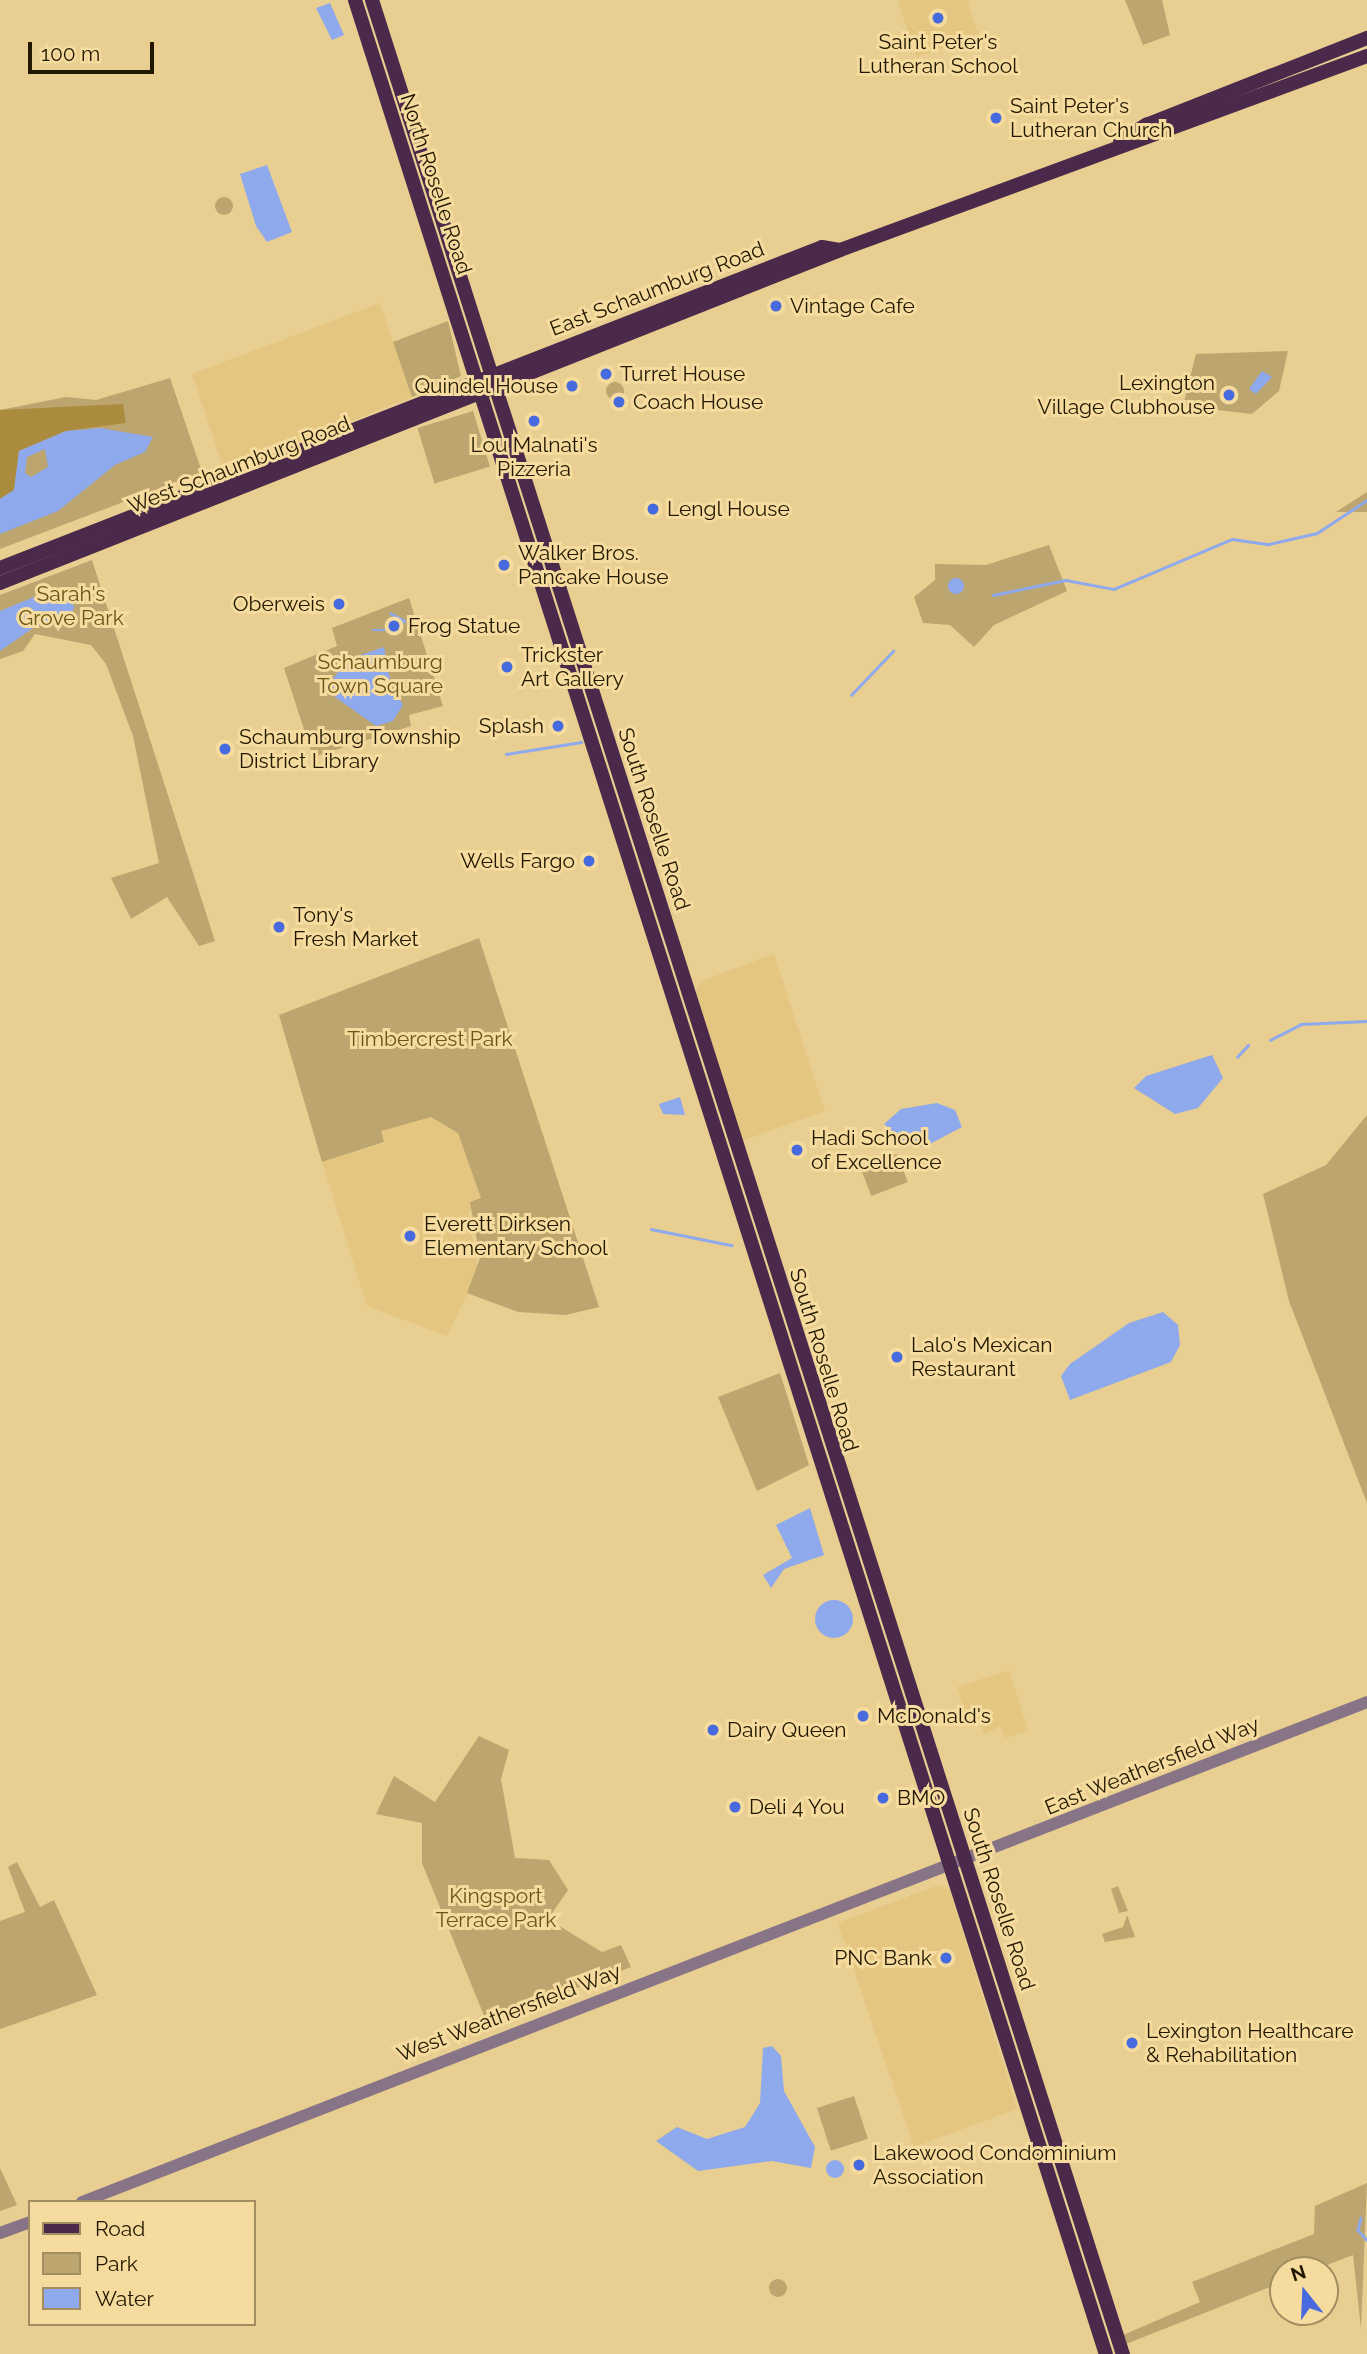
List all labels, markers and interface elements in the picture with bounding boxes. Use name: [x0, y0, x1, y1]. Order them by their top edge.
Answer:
marker: Saint Peter's Lutheran School: [930, 10, 946, 26]
scale bar: [32, 28, 158, 72]
place label: Saint Peter's Lutheran School: [858, 29, 1018, 79]
text: 100 m: [41, 41, 100, 66]
street label: North Roselle Road: [395, 91, 477, 277]
place label: Saint Peter's Lutheran Church: [1010, 93, 1173, 143]
marker: Saint Peter's Lutheran Church: [988, 110, 1004, 126]
street label: East Schaumburg Road: [546, 236, 768, 342]
place label: Vintage Cafe: [790, 293, 915, 319]
marker: Vintage Cafe: [768, 298, 784, 314]
place label: Turret House: [620, 361, 745, 387]
marker: Turret House: [598, 366, 614, 382]
place label: Lexington Village Clubhouse: [1037, 370, 1215, 420]
place label: Quindel House: [414, 373, 558, 399]
marker: Quindel House: [564, 378, 580, 394]
marker: Lexington Village Clubhouse: [1221, 387, 1237, 403]
place label: Coach House: [633, 389, 763, 415]
marker: Coach House: [611, 394, 627, 410]
street label: West Schaumburg Road: [124, 411, 354, 519]
marker: Lou Malnati's Pizzeria: [526, 413, 542, 429]
place label: Lou Malnati's Pizzeria: [470, 432, 598, 482]
place label: Lengl House: [667, 496, 790, 522]
marker: Lengl House: [645, 501, 661, 517]
place label: Walker Bros. Pancake House: [518, 540, 669, 590]
marker: Walker Bros. Pancake House: [496, 557, 512, 573]
park label: Sarah's Grove Park: [18, 581, 124, 631]
place label: Oberweis: [233, 591, 325, 617]
marker: Oberweis: [331, 596, 347, 612]
place label: Frog Statue: [408, 613, 520, 639]
marker: Frog Statue: [386, 618, 402, 634]
place label: Trickster Art Gallery: [521, 642, 624, 692]
park label: Schaumburg Town Square: [317, 649, 443, 699]
marker: Trickster Art Gallery: [499, 659, 515, 675]
place label: Splash: [479, 713, 544, 739]
marker: Splash: [550, 718, 566, 734]
place label: Schaumburg Township District Library: [239, 724, 461, 774]
street label: South Roselle Road: [613, 725, 695, 913]
marker: Schaumburg Township District Library: [217, 741, 233, 757]
place label: Wells Fargo: [460, 848, 575, 874]
marker: Wells Fargo: [581, 853, 597, 869]
place label: Tony's Fresh Market: [293, 902, 419, 952]
marker: Tony's Fresh Market: [271, 919, 287, 935]
park label: Timbercrest Park: [347, 1026, 513, 1052]
place label: Hadi School of Excellence: [811, 1125, 942, 1175]
marker: Hadi School of Excellence: [789, 1142, 805, 1158]
place label: Everett Dirksen Elementary School: [424, 1211, 608, 1261]
marker: Everett Dirksen Elementary School: [402, 1228, 418, 1244]
street label: South Roselle Road: [784, 1265, 864, 1455]
place label: Lalo's Mexican Restaurant: [911, 1332, 1053, 1382]
marker: Lalo's Mexican Restaurant: [889, 1349, 905, 1365]
place label: McDonald's: [877, 1703, 991, 1729]
marker: McDonald's: [855, 1708, 871, 1724]
street label: East Weathersfield Way: [1040, 1711, 1264, 1821]
place label: Dairy Queen: [727, 1717, 847, 1743]
marker: Dairy Queen: [705, 1722, 721, 1738]
place label: BMO: [897, 1785, 945, 1811]
marker: BMO: [875, 1790, 891, 1806]
place label: Deli 4 You: [749, 1794, 846, 1820]
marker: Deli 4 You: [727, 1799, 743, 1815]
street label: South Roselle Road: [958, 1805, 1040, 1993]
park label: Kingsport Terrace Park: [436, 1883, 556, 1933]
place label: PNC Bank: [834, 1945, 932, 1971]
marker: PNC Bank: [938, 1950, 954, 1966]
street label: West Weathersfield Way: [393, 1958, 625, 2068]
place label: Lexington Healthcare & Rehabilitation: [1146, 2018, 1354, 2068]
marker: Lexington Healthcare & Rehabilitation: [1124, 2035, 1140, 2051]
place label: Lakewood Condominium Association: [873, 2140, 1117, 2190]
marker: Lakewood Condominium Association: [851, 2157, 867, 2173]
legend: [28, 2200, 256, 2326]
text: Road: [95, 2216, 145, 2241]
text: Park: [95, 2251, 138, 2276]
north arrow: [1269, 2256, 1339, 2326]
text: N: [1288, 2260, 1308, 2286]
text: Water: [95, 2286, 154, 2311]

